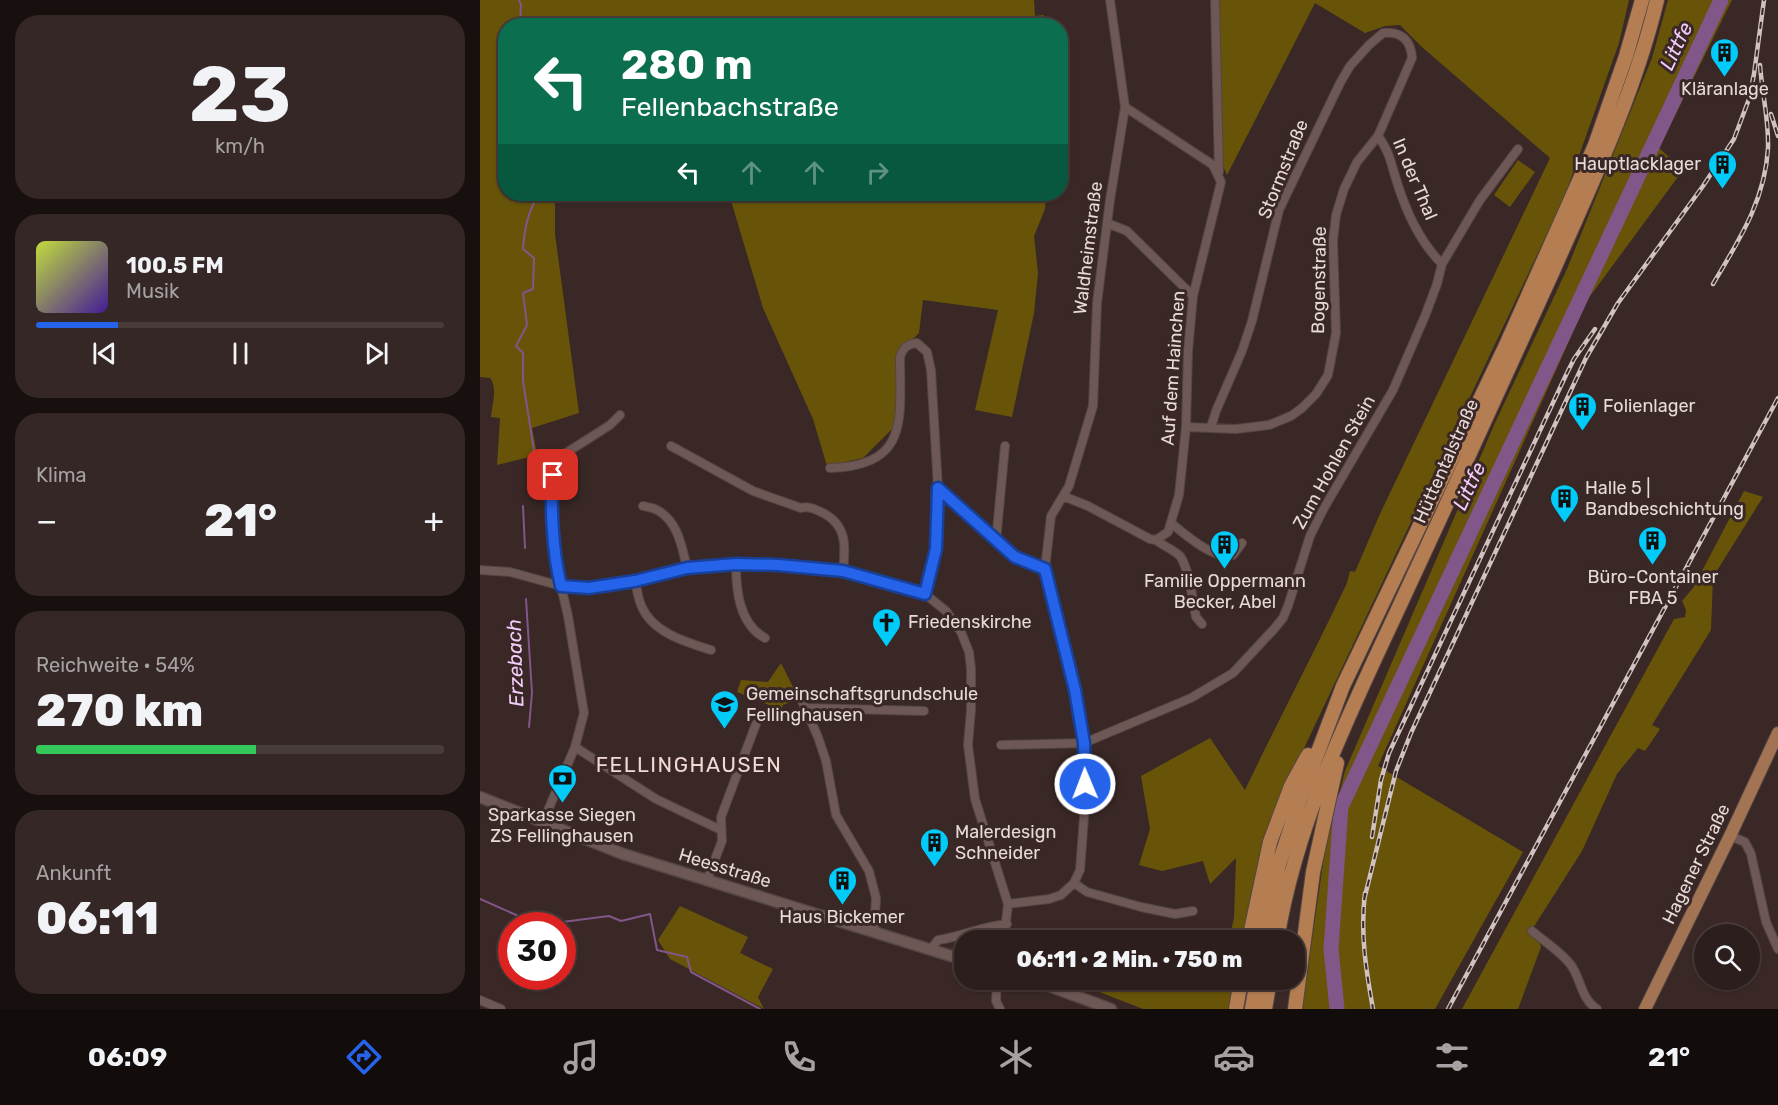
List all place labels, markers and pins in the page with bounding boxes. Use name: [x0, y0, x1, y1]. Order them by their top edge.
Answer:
building icon: Kläranlage: [1709, 36, 1741, 78]
place label: Kläranlage: [1681, 78, 1769, 100]
building icon: Hauptlacklager: [1706, 148, 1738, 190]
place label: Hauptlacklager: [1574, 153, 1701, 175]
building icon: Folienlager: [1566, 390, 1598, 432]
place label: Folienlager: [1603, 395, 1695, 417]
pin: [527, 449, 578, 500]
place label: Halle 5 | Bandbeschichtung: [1585, 477, 1744, 520]
building icon: Halle 5 | Bandbeschichtung: [1548, 482, 1580, 524]
building icon: Büro-Container FBA 5: [1637, 524, 1669, 566]
building icon: Familie Oppermann Becker, Abel: [1209, 528, 1241, 570]
place label: Büro-Container FBA 5: [1588, 566, 1719, 609]
place label: Familie Oppermann Becker, Abel: [1144, 570, 1306, 613]
church icon: Friedenskirche: [871, 606, 903, 648]
place label: Friedenskirche: [908, 611, 1032, 633]
place label: Gemeinschaftsgrundschule Fellinghausen: [746, 683, 978, 726]
school or university icon: Gemeinschaftsgrundschule Fellinghausen: [709, 688, 741, 730]
bank icon: Sparkasse Siegen ZS Fellinghausen: [546, 762, 578, 804]
place label: Sparkasse Siegen ZS Fellinghausen: [488, 804, 636, 847]
place label: Malerdesign Schneider: [955, 821, 1056, 864]
building icon: Malerdesign Schneider: [918, 826, 950, 868]
building icon: Haus Bickemer: [826, 864, 858, 906]
place label: Haus Bickemer: [779, 906, 905, 928]

